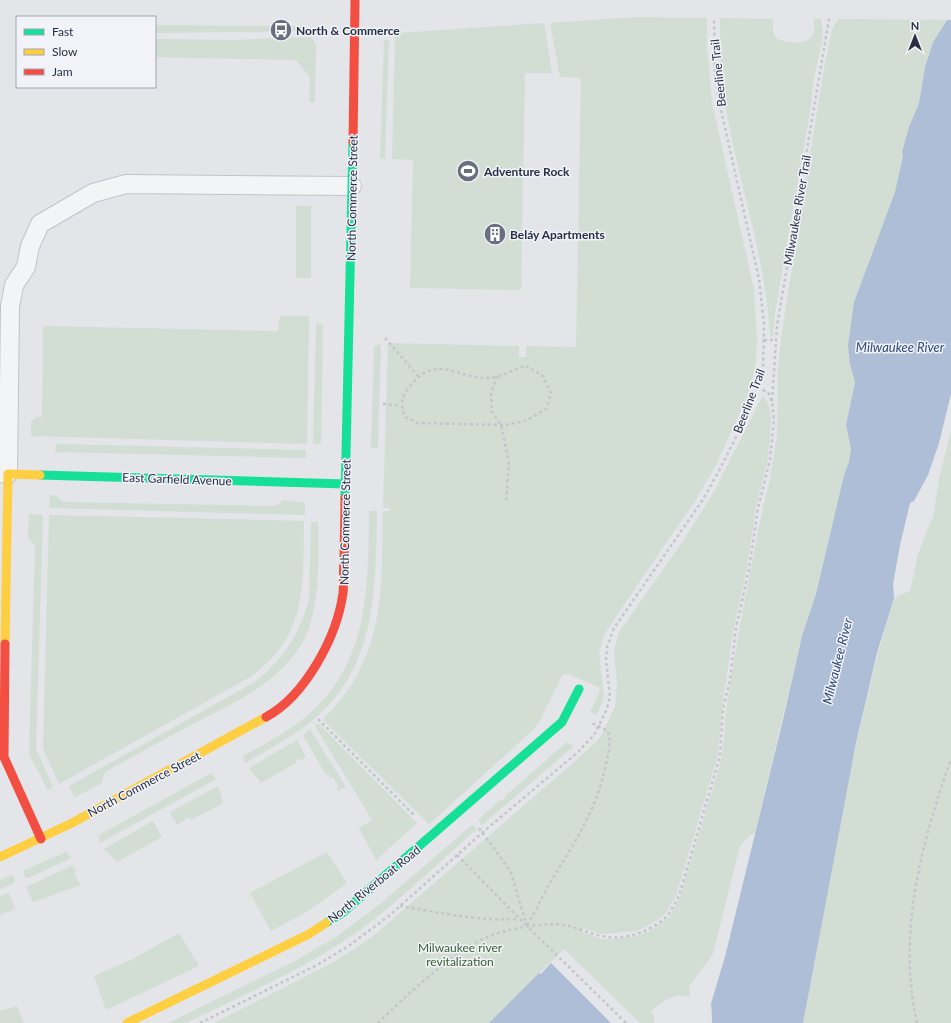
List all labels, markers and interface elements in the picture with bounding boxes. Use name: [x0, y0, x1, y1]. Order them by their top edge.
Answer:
legend: [16, 16, 156, 88]
north arrow: [895, 16, 935, 56]
bus stop icon: North & Commerce: [268, 17, 294, 43]
text: N: [911, 19, 919, 32]
place label: North & Commerce: [296, 23, 400, 38]
text: Fast: [52, 24, 74, 39]
street label: Beerline Trail: [707, 38, 729, 108]
text: Slow: [52, 44, 78, 59]
text: Jam: [52, 64, 73, 79]
street label: North Commerce Street: [343, 134, 361, 261]
street label: Milwaukee River Trail: [780, 154, 814, 266]
sports icon: Adventure Rock: [455, 158, 481, 184]
place label: Adventure Rock: [483, 164, 570, 179]
building icon: Beláy Apartments: [482, 221, 508, 247]
place label: Beláy Apartments: [510, 227, 605, 242]
water label: Milwaukee River: [856, 339, 945, 355]
street label: Beerline Trail: [730, 367, 768, 435]
street label: North Commerce Street: [336, 458, 354, 585]
street label: East Garfield Avenue: [122, 470, 232, 488]
water label: Milwaukee River: [819, 616, 856, 706]
street label: North Commerce Street: [85, 748, 204, 820]
street label: North Riverboat Road: [325, 842, 423, 926]
park label: Milwaukee river revitalization: [418, 940, 503, 969]

